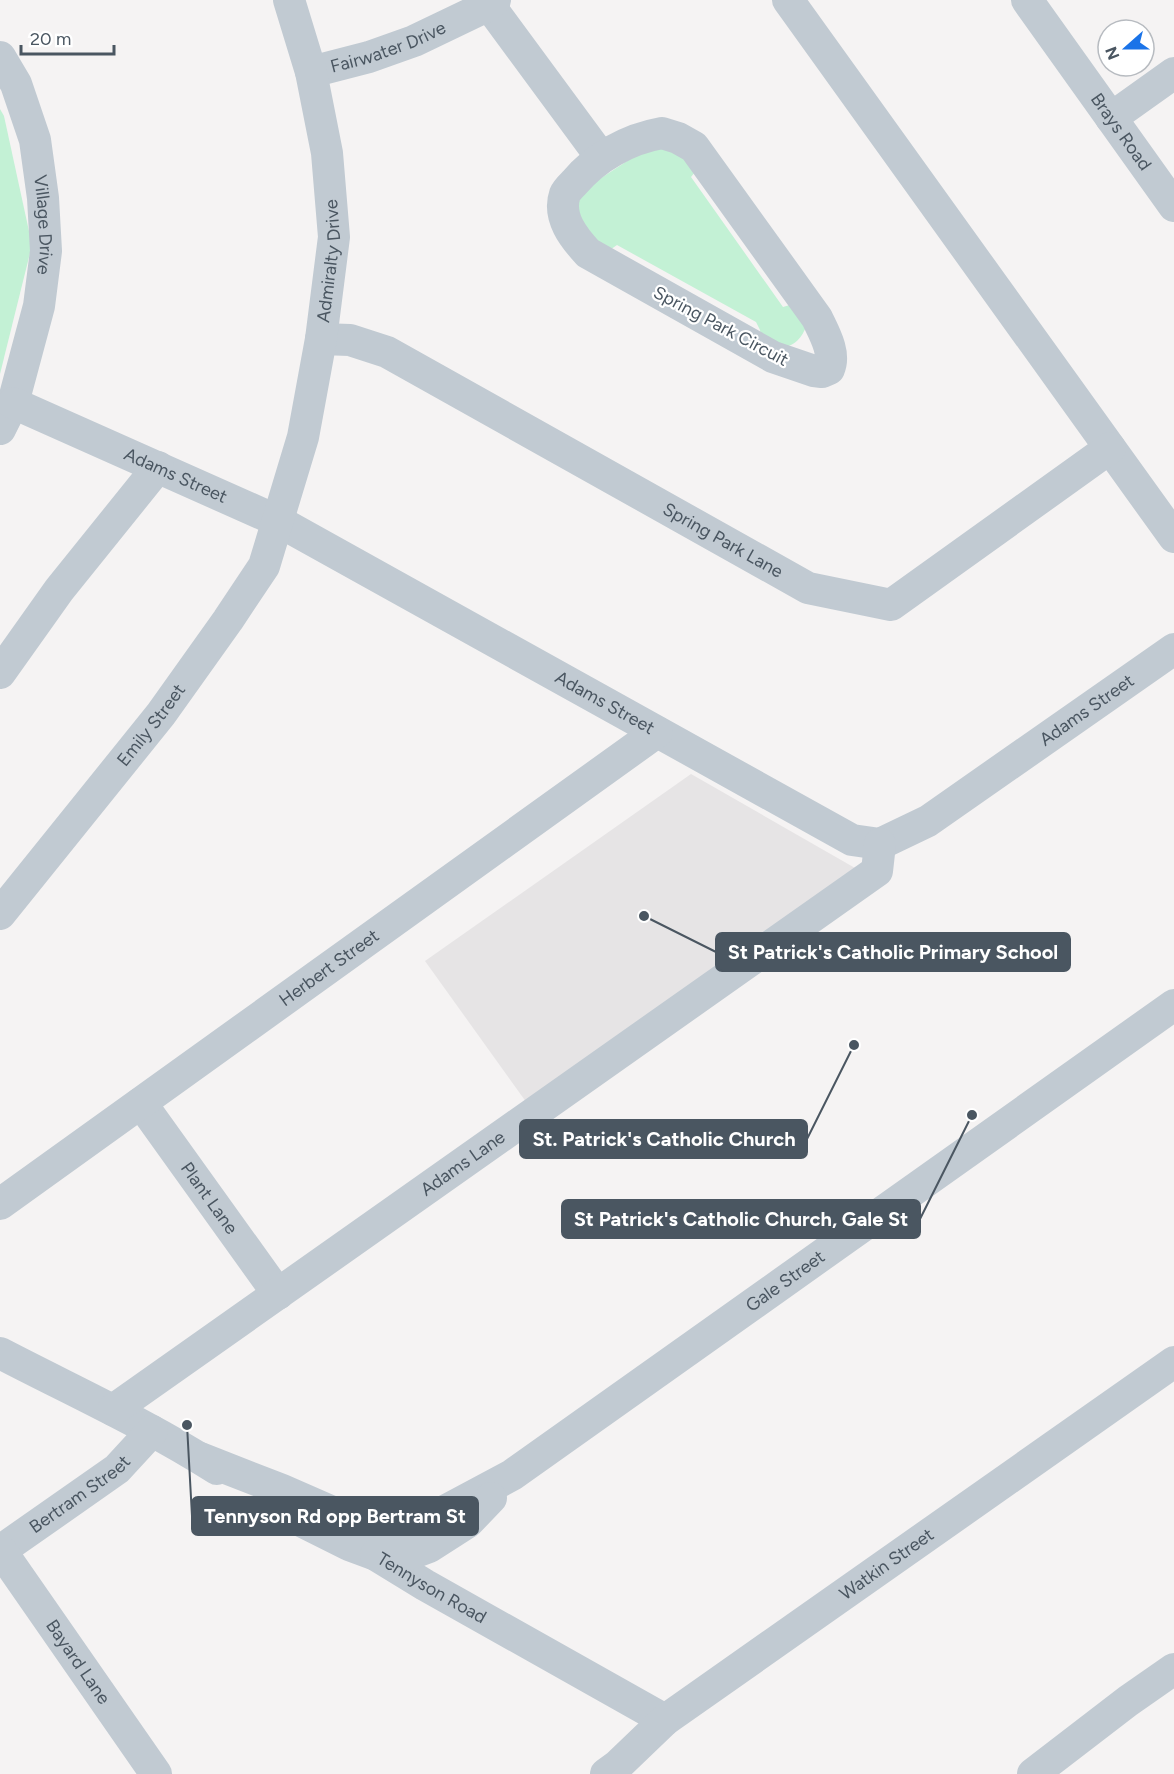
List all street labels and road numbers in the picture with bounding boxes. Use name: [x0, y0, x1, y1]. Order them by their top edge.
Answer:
street label: Fairwater Drive: [328, 16, 449, 78]
street label: Brays Road: [1086, 89, 1156, 175]
street label: Village Drive: [29, 173, 57, 276]
street label: Admiralty Drive: [312, 198, 345, 324]
street label: Spring Park Circuit: [650, 281, 792, 371]
street label: Adams Street: [121, 443, 231, 508]
street label: Spring Park Lane: [659, 498, 787, 583]
street label: Adams Street: [551, 666, 659, 739]
street label: Adams Street: [1035, 669, 1138, 751]
street label: Emily Street: [112, 679, 190, 771]
street label: Herbert Street: [275, 924, 383, 1011]
street label: Adams Lane: [416, 1126, 509, 1201]
street label: Plant Lane: [176, 1158, 243, 1238]
street label: Gale Street: [741, 1245, 829, 1317]
street label: Bertram Street: [25, 1451, 135, 1538]
street label: Watkin Street: [835, 1523, 938, 1605]
street label: Tennyson Road: [373, 1547, 490, 1628]
street label: Bayard Lane: [41, 1615, 115, 1709]

